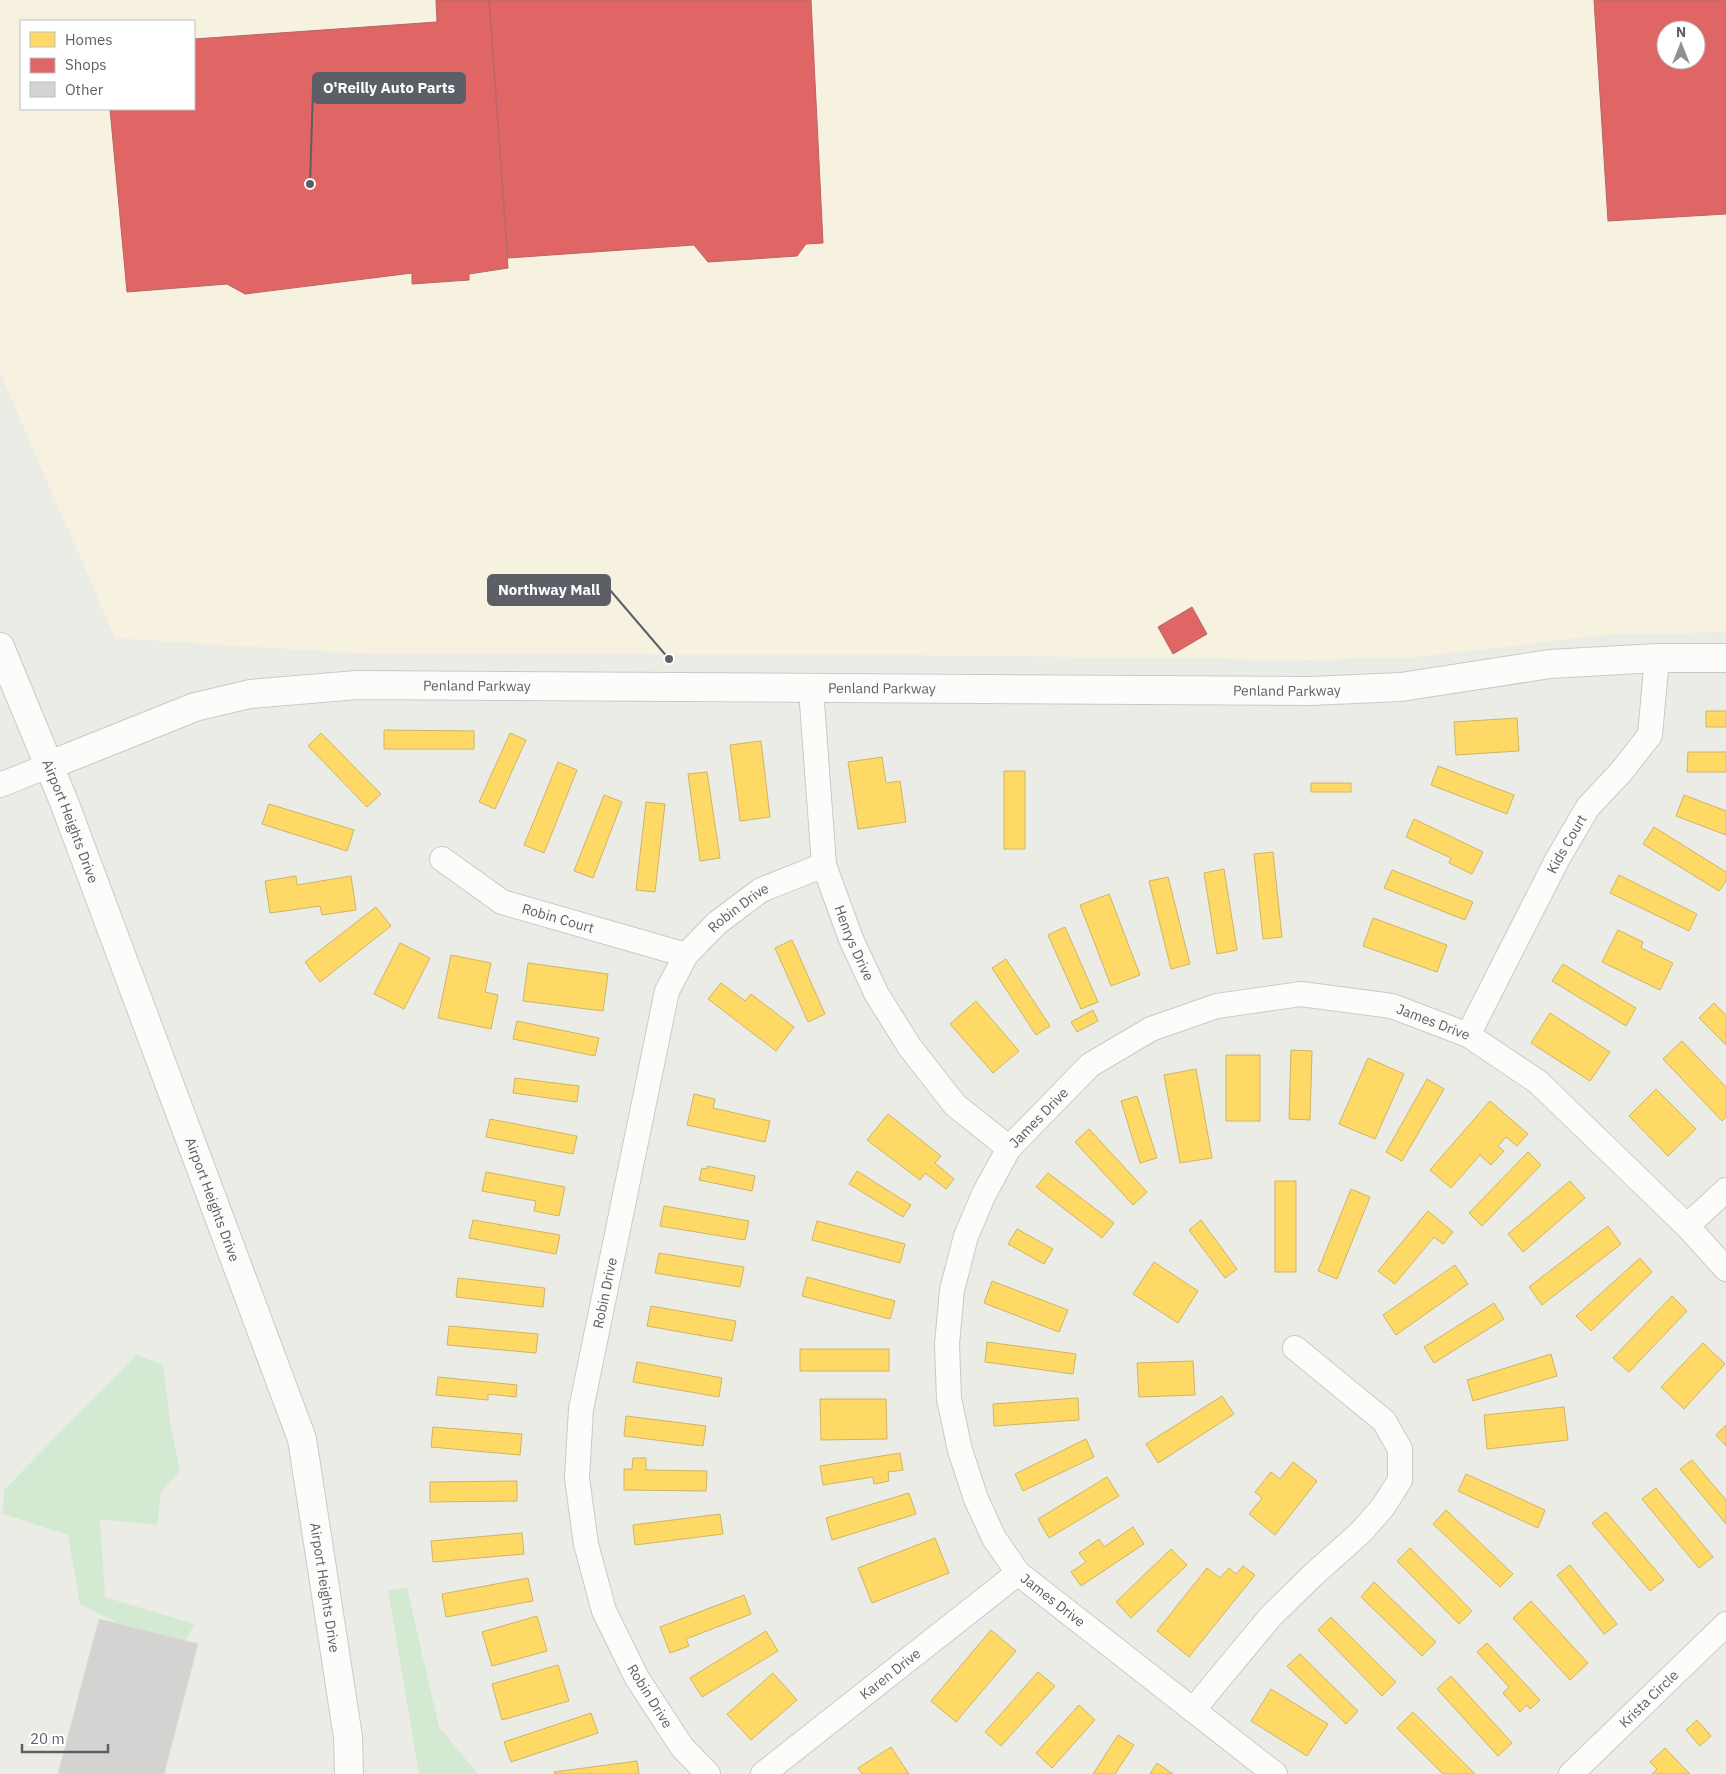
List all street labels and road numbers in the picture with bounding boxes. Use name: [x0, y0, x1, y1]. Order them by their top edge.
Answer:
street label: Penland Parkway: [423, 676, 531, 695]
street label: Penland Parkway: [828, 679, 936, 698]
street label: Penland Parkway: [1233, 681, 1341, 700]
street label: Airport Heights Drive: [38, 757, 103, 886]
street label: Kids Court: [1543, 811, 1591, 877]
street label: Robin Drive: [704, 879, 771, 936]
street label: Robin Court: [520, 899, 596, 937]
street label: Henrys Drive: [830, 903, 878, 984]
street label: James Drive: [1394, 1000, 1473, 1044]
street label: James Drive: [1005, 1083, 1072, 1151]
street label: Airport Heights Drive: [181, 1135, 244, 1264]
street label: Robin Drive: [589, 1256, 621, 1330]
street label: Airport Heights Drive: [306, 1521, 344, 1654]
street label: James Drive: [1017, 1569, 1089, 1631]
street label: Karen Drive: [856, 1644, 925, 1703]
street label: Robin Drive: [623, 1661, 677, 1732]
street label: Krista Circle: [1615, 1666, 1682, 1732]

